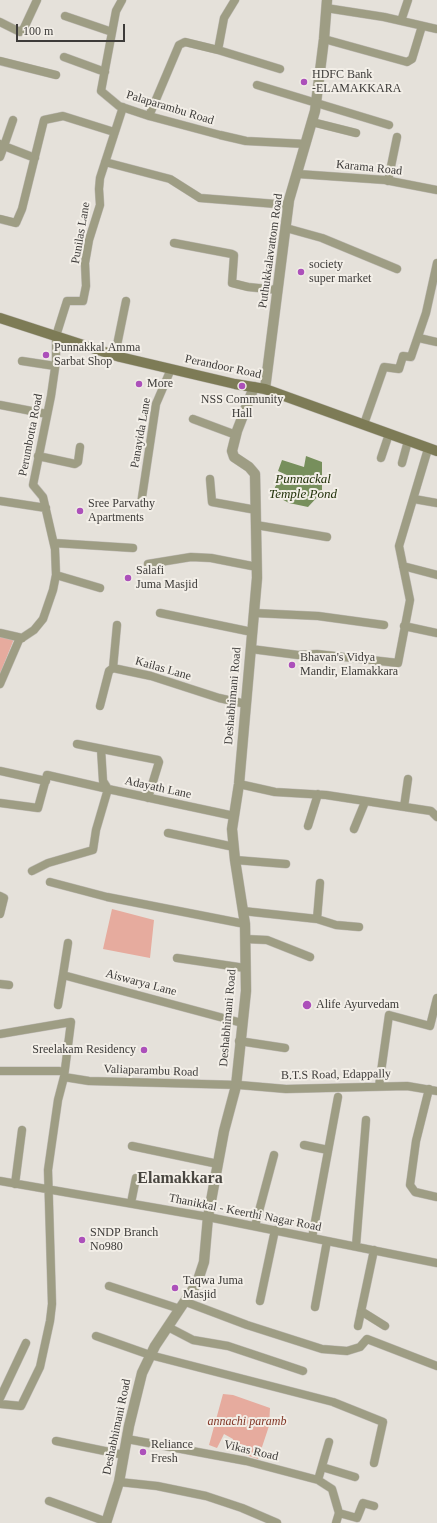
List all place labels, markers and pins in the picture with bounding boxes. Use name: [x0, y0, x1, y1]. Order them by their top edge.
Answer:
place label: HDFC Bank -ELAMAKKARA: [312, 68, 401, 96]
marker: HDFC Bank -ELAMAKKARA: [299, 77, 309, 87]
place label: society super market: [309, 258, 371, 286]
marker: society super market: [296, 267, 306, 277]
place label: Punnakkal Amma Sarbat Shop: [54, 341, 140, 369]
marker: Punnakkal Amma Sarbat Shop: [41, 350, 51, 360]
place label: More: [147, 377, 173, 391]
marker: More: [134, 379, 144, 389]
marker: NSS Community Hall: [237, 381, 247, 391]
place label: NSS Community Hall: [201, 393, 283, 421]
place label: Sree Parvathy Apartments: [88, 497, 155, 525]
marker: Sree Parvathy Apartments: [75, 506, 85, 516]
place label: Salafi Juma Masjid: [136, 564, 198, 592]
marker: Salafi Juma Masjid: [123, 573, 133, 583]
place label: Bhavan's Vidya Mandir, Elamakkara: [300, 651, 398, 679]
marker: Bhavan's Vidya Mandir, Elamakkara: [287, 660, 297, 670]
place label: Alife Ayurvedam: [316, 998, 399, 1012]
marker: Alife Ayurvedam: [301, 999, 313, 1011]
place label: Sreelakam Residency: [32, 1043, 136, 1057]
marker: Sreelakam Residency: [139, 1045, 149, 1055]
place label: SNDP Branch No980: [90, 1226, 158, 1254]
marker: SNDP Branch No980: [77, 1235, 87, 1245]
place label: Taqwa Juma Masjid: [183, 1274, 243, 1302]
marker: Taqwa Juma Masjid: [170, 1283, 180, 1293]
place label: Reliance Fresh: [151, 1438, 193, 1466]
marker: Reliance Fresh: [138, 1447, 148, 1457]

